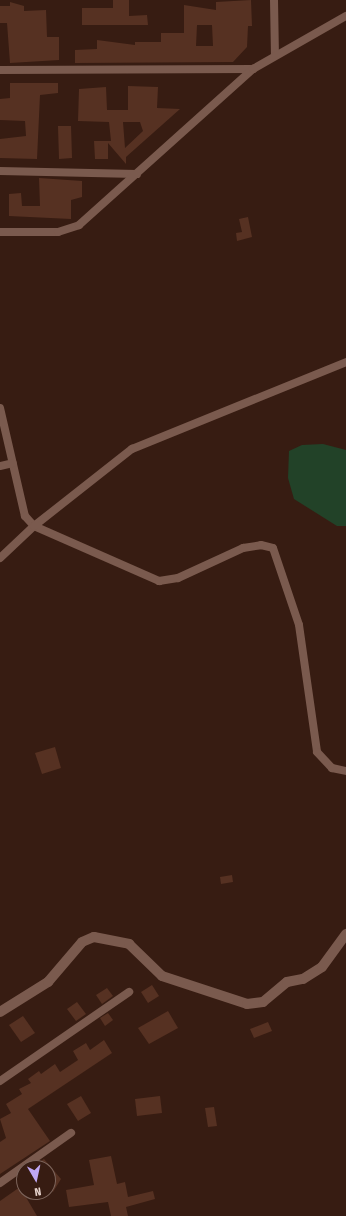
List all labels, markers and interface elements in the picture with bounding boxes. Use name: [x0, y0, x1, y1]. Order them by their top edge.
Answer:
north arrow: [16, 1160, 56, 1200]
text: N: [34, 1184, 42, 1198]

